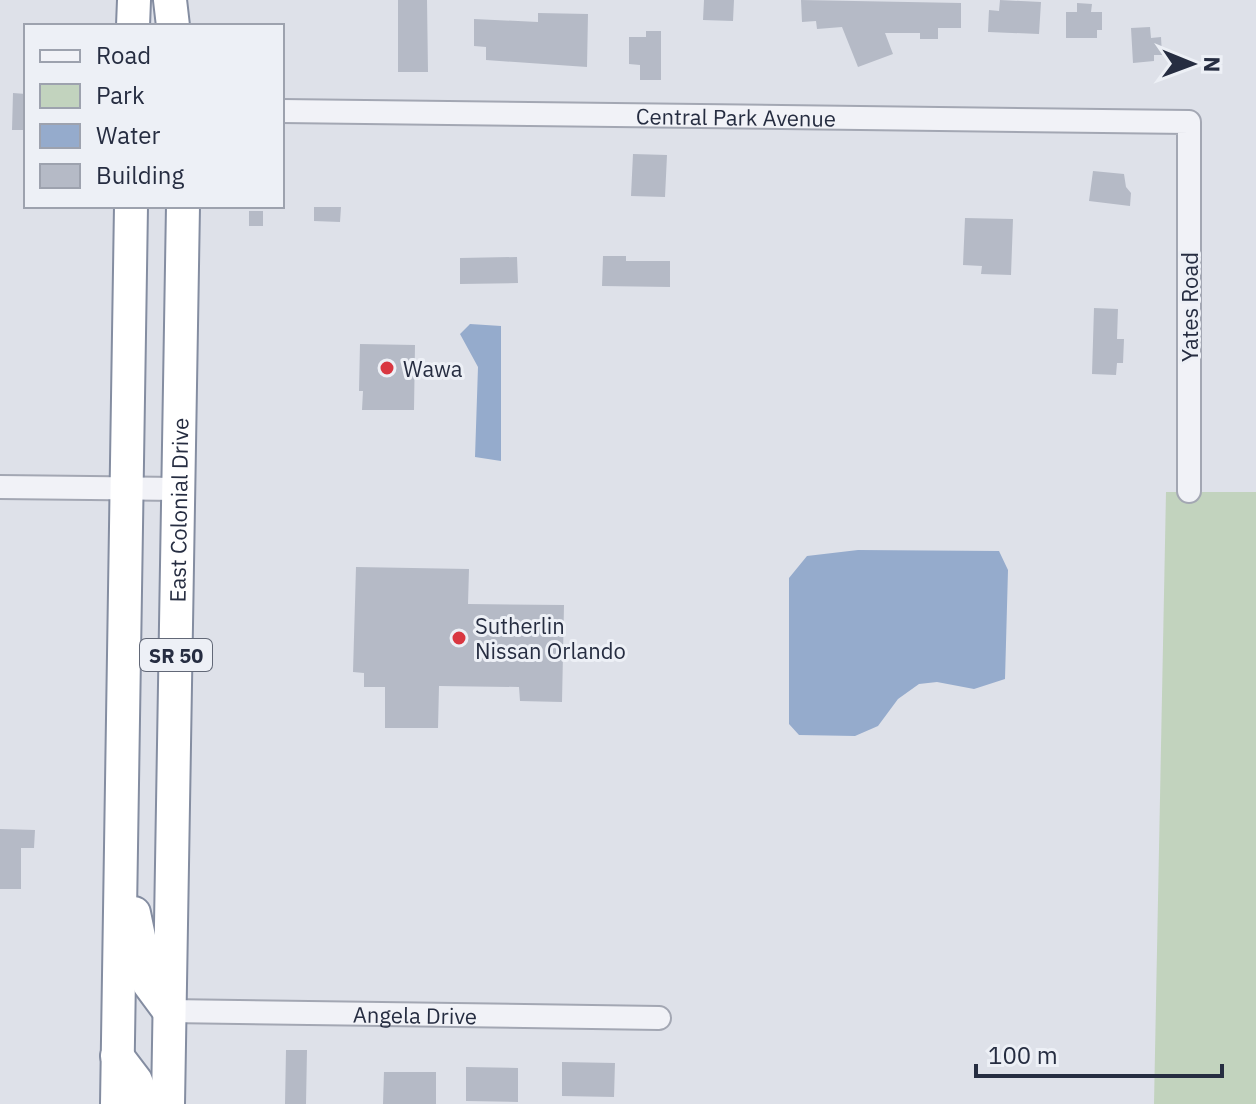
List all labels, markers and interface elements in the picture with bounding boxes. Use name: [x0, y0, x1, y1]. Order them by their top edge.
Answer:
legend: [24, 24, 284, 208]
north arrow: [1152, 24, 1232, 104]
text: Road: [96, 39, 151, 71]
text: N: [1198, 56, 1227, 73]
text: Park: [96, 79, 145, 111]
street label: Central Park Avenue: [636, 101, 836, 132]
text: Water: [96, 119, 160, 151]
text: Building: [96, 159, 184, 191]
street label: Yates Road: [1175, 252, 1204, 362]
place label: Wawa: [403, 354, 463, 383]
marker: Wawa: [378, 359, 396, 377]
street label: East Colonial Drive: [162, 418, 194, 603]
place label: Sutherlin Nissan Orlando: [475, 611, 626, 665]
marker: Sutherlin Nissan Orlando: [450, 629, 468, 647]
road number: SR 50: [140, 639, 212, 671]
street label: Angela Drive: [353, 999, 477, 1030]
scale bar: [976, 1028, 1222, 1078]
text: 100 m: [988, 1039, 1058, 1071]

